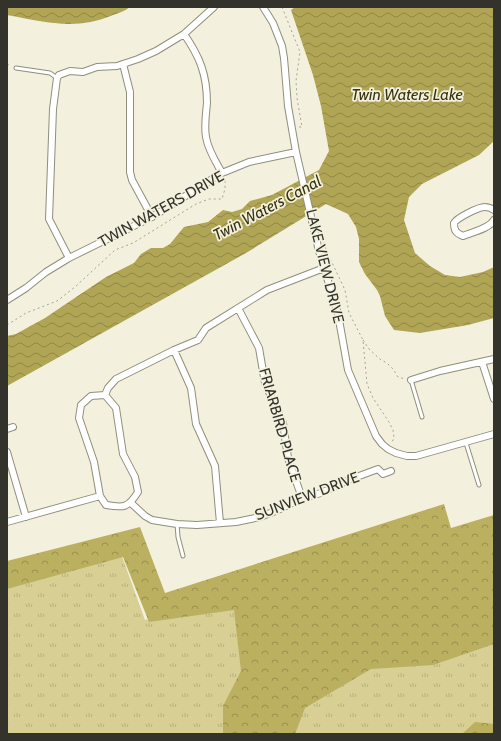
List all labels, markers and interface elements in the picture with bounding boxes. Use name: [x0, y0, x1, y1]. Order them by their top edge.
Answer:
water label: Twin Waters Lake: [351, 85, 463, 104]
street label: TWIN WATERS DRIVE: [95, 167, 227, 251]
water label: Twin Waters Canal: [210, 171, 325, 245]
street label: LAKE VIEW DRIVE: [302, 207, 348, 325]
street label: FRIARBIRD PLACE: [255, 366, 305, 484]
street label: SUNVIEW DRIVE: [252, 468, 362, 524]

